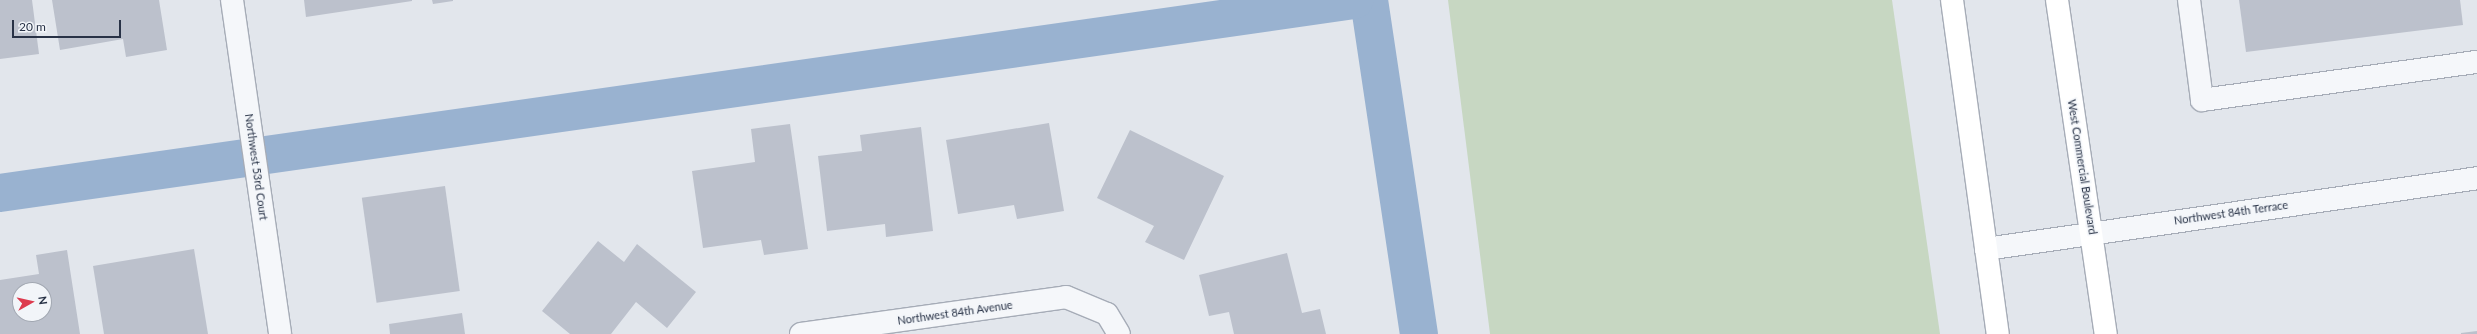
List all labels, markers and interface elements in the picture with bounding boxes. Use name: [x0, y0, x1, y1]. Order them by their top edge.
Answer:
scale bar: [14, 12, 123, 38]
text: 20 m: [19, 19, 46, 34]
street label: West Commercial Boulevard: [2065, 98, 2099, 236]
street label: Northwest 53rd Court: [242, 113, 270, 221]
street label: Northwest 84th Terrace: [2173, 198, 2289, 228]
north arrow: [12, 282, 52, 322]
text: N: [36, 295, 50, 305]
street label: Northwest 84th Avenue: [896, 298, 1014, 328]

